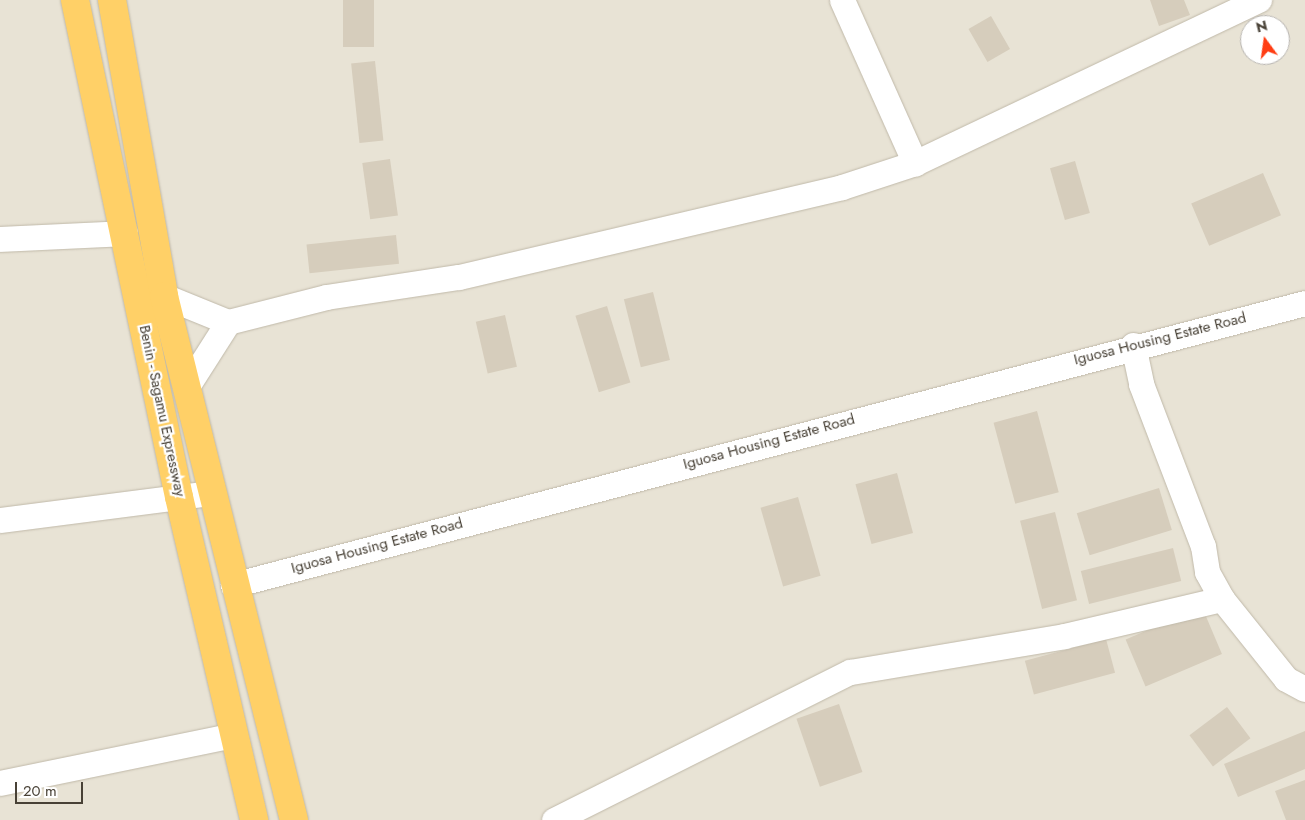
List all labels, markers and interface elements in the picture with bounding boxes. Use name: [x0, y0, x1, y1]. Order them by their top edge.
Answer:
north arrow: [1240, 15, 1290, 65]
text: N: [1254, 15, 1269, 37]
street label: Iguosa Housing Estate Road: [1072, 309, 1248, 369]
street label: Benin - Sagamu Expressway: [135, 324, 189, 498]
street label: Iguosa Housing Estate Road: [681, 410, 857, 474]
street label: Iguosa Housing Estate Road: [289, 514, 465, 578]
scale bar: [18, 772, 85, 804]
text: 20 m: [23, 780, 57, 802]

